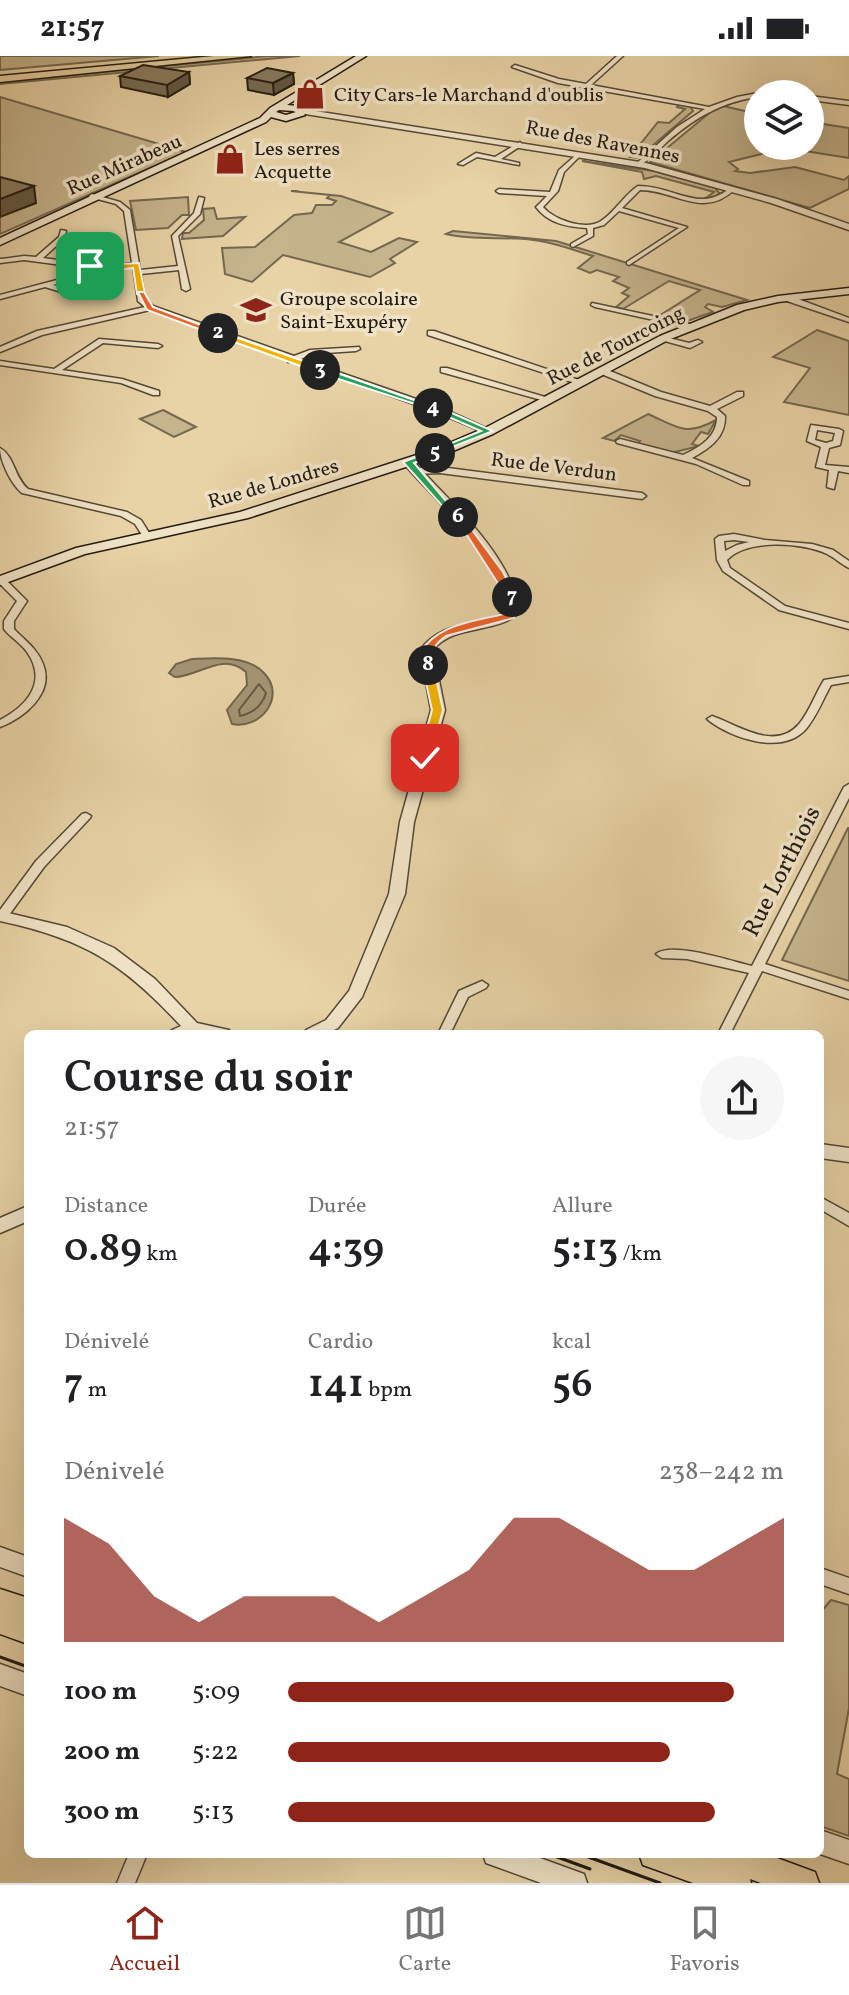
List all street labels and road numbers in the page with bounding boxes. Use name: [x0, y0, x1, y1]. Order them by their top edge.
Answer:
street label: Rue des Ravennes: [523, 114, 682, 172]
street label: Rue Mirabeau: [63, 128, 187, 204]
street label: Rue de Tourcoing: [542, 300, 690, 394]
street label: Rue de Verdun: [489, 446, 618, 490]
street label: Rue de Londres: [205, 453, 342, 517]
street label: Rue Lorthiois: [735, 801, 830, 943]

